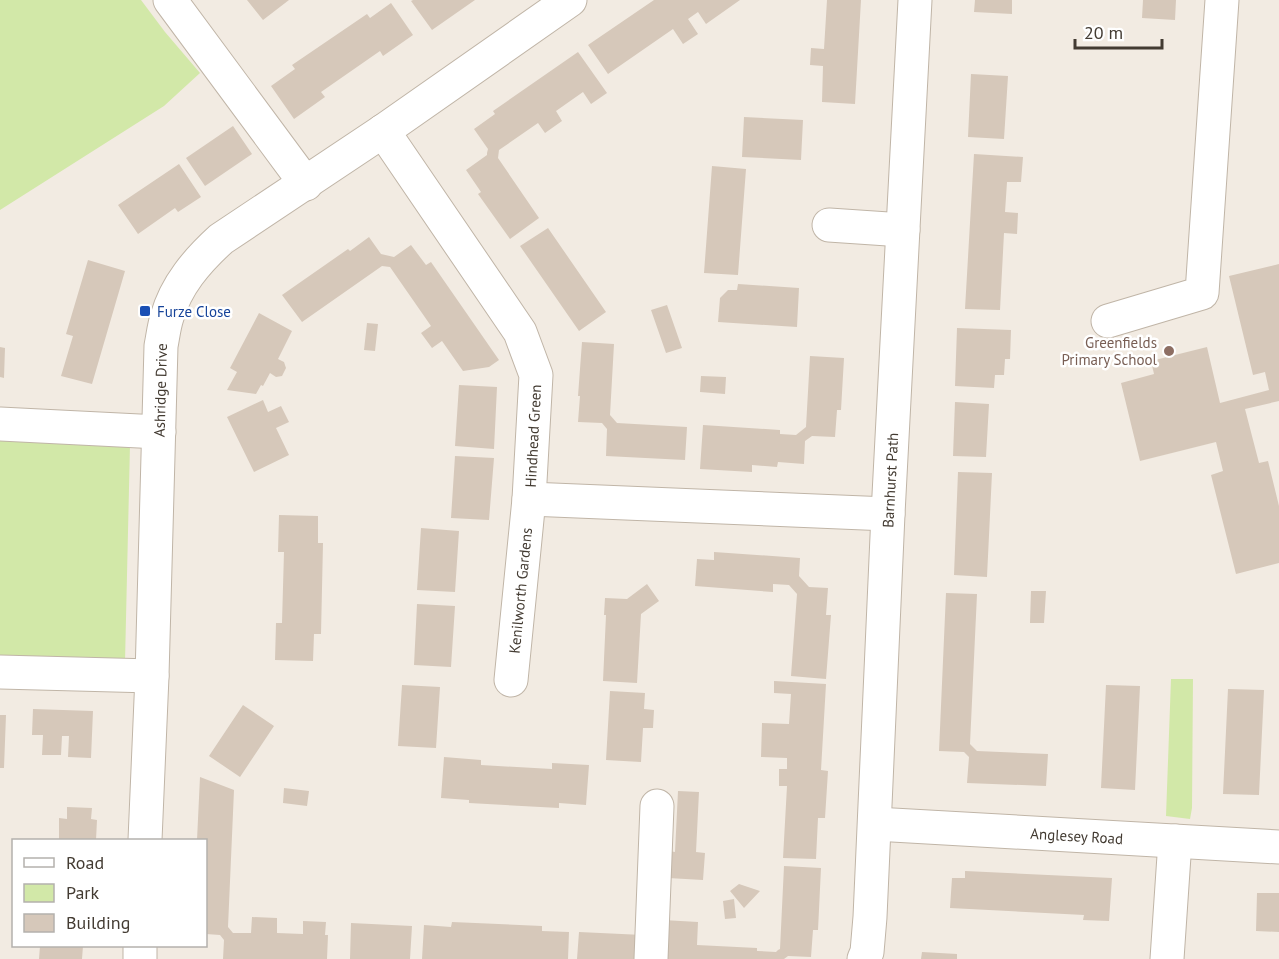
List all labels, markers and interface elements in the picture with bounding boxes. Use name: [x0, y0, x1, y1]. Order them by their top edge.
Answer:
scale bar: [1075, 12, 1162, 50]
text: 20 m: [1084, 21, 1123, 44]
place label: Furze Close: [157, 302, 231, 321]
marker: Furze Close: [138, 304, 152, 318]
place label: Greenfields Primary School: [1061, 333, 1158, 369]
street label: Ashridge Drive: [149, 343, 171, 437]
marker: Greenfields Primary School: [1162, 344, 1176, 358]
street label: Hindhead Green: [521, 384, 545, 488]
street label: Barnhurst Path: [878, 432, 902, 528]
street label: Kenilworth Gardens: [504, 527, 536, 654]
street label: Anglesey Road: [1030, 823, 1124, 848]
legend: [12, 839, 207, 947]
text: Road: [66, 851, 104, 874]
text: Park: [66, 881, 99, 904]
text: Building: [66, 911, 130, 934]

